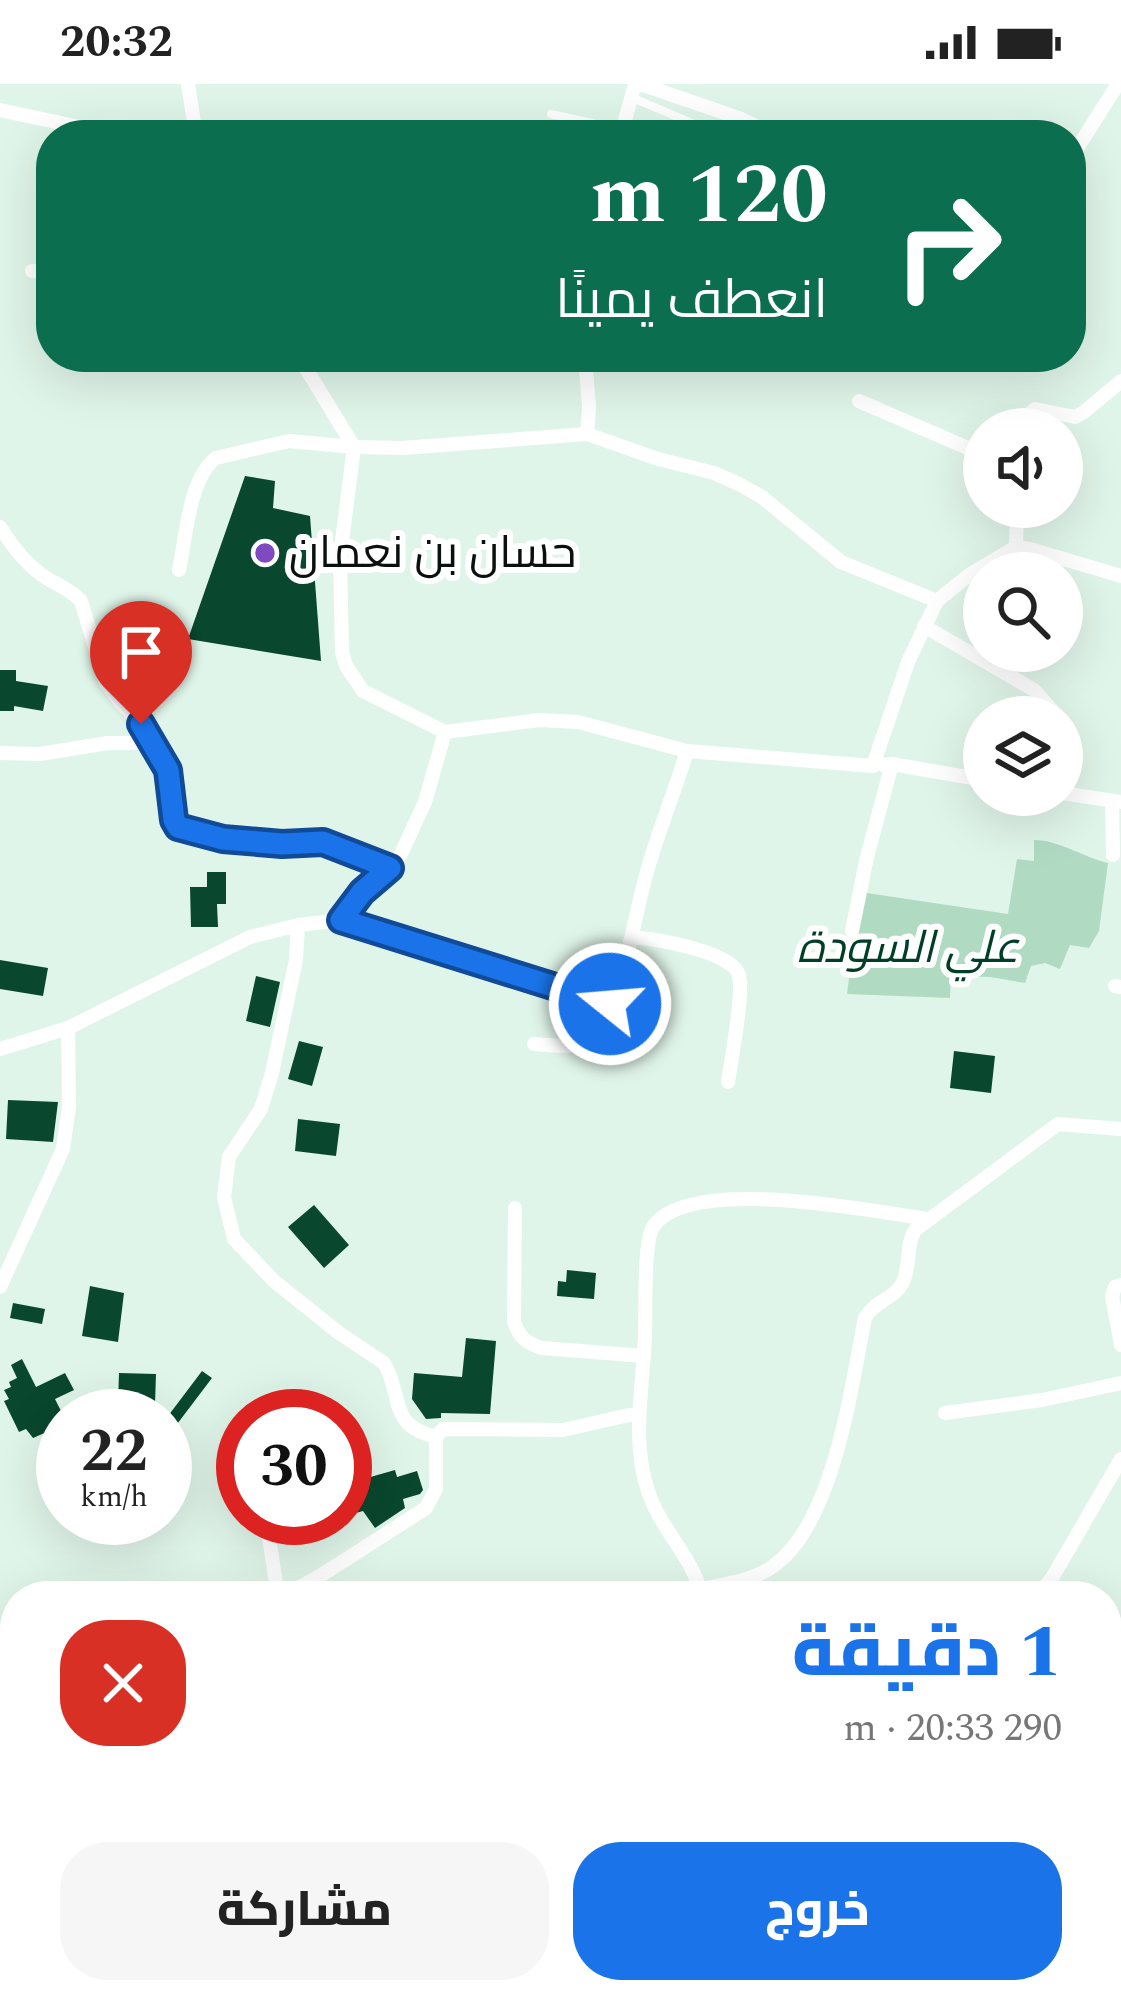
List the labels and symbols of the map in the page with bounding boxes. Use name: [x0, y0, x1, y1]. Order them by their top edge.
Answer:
place label: حسان بن نعمان: [289, 519, 576, 588]
marker: حسان بن نعمان: [252, 540, 278, 566]
pin: [90, 601, 192, 724]
park label: علي السودة: [797, 914, 1020, 983]
position arrow: [547, 941, 673, 1067]
speed limit sign: 30: [216, 1389, 372, 1545]

